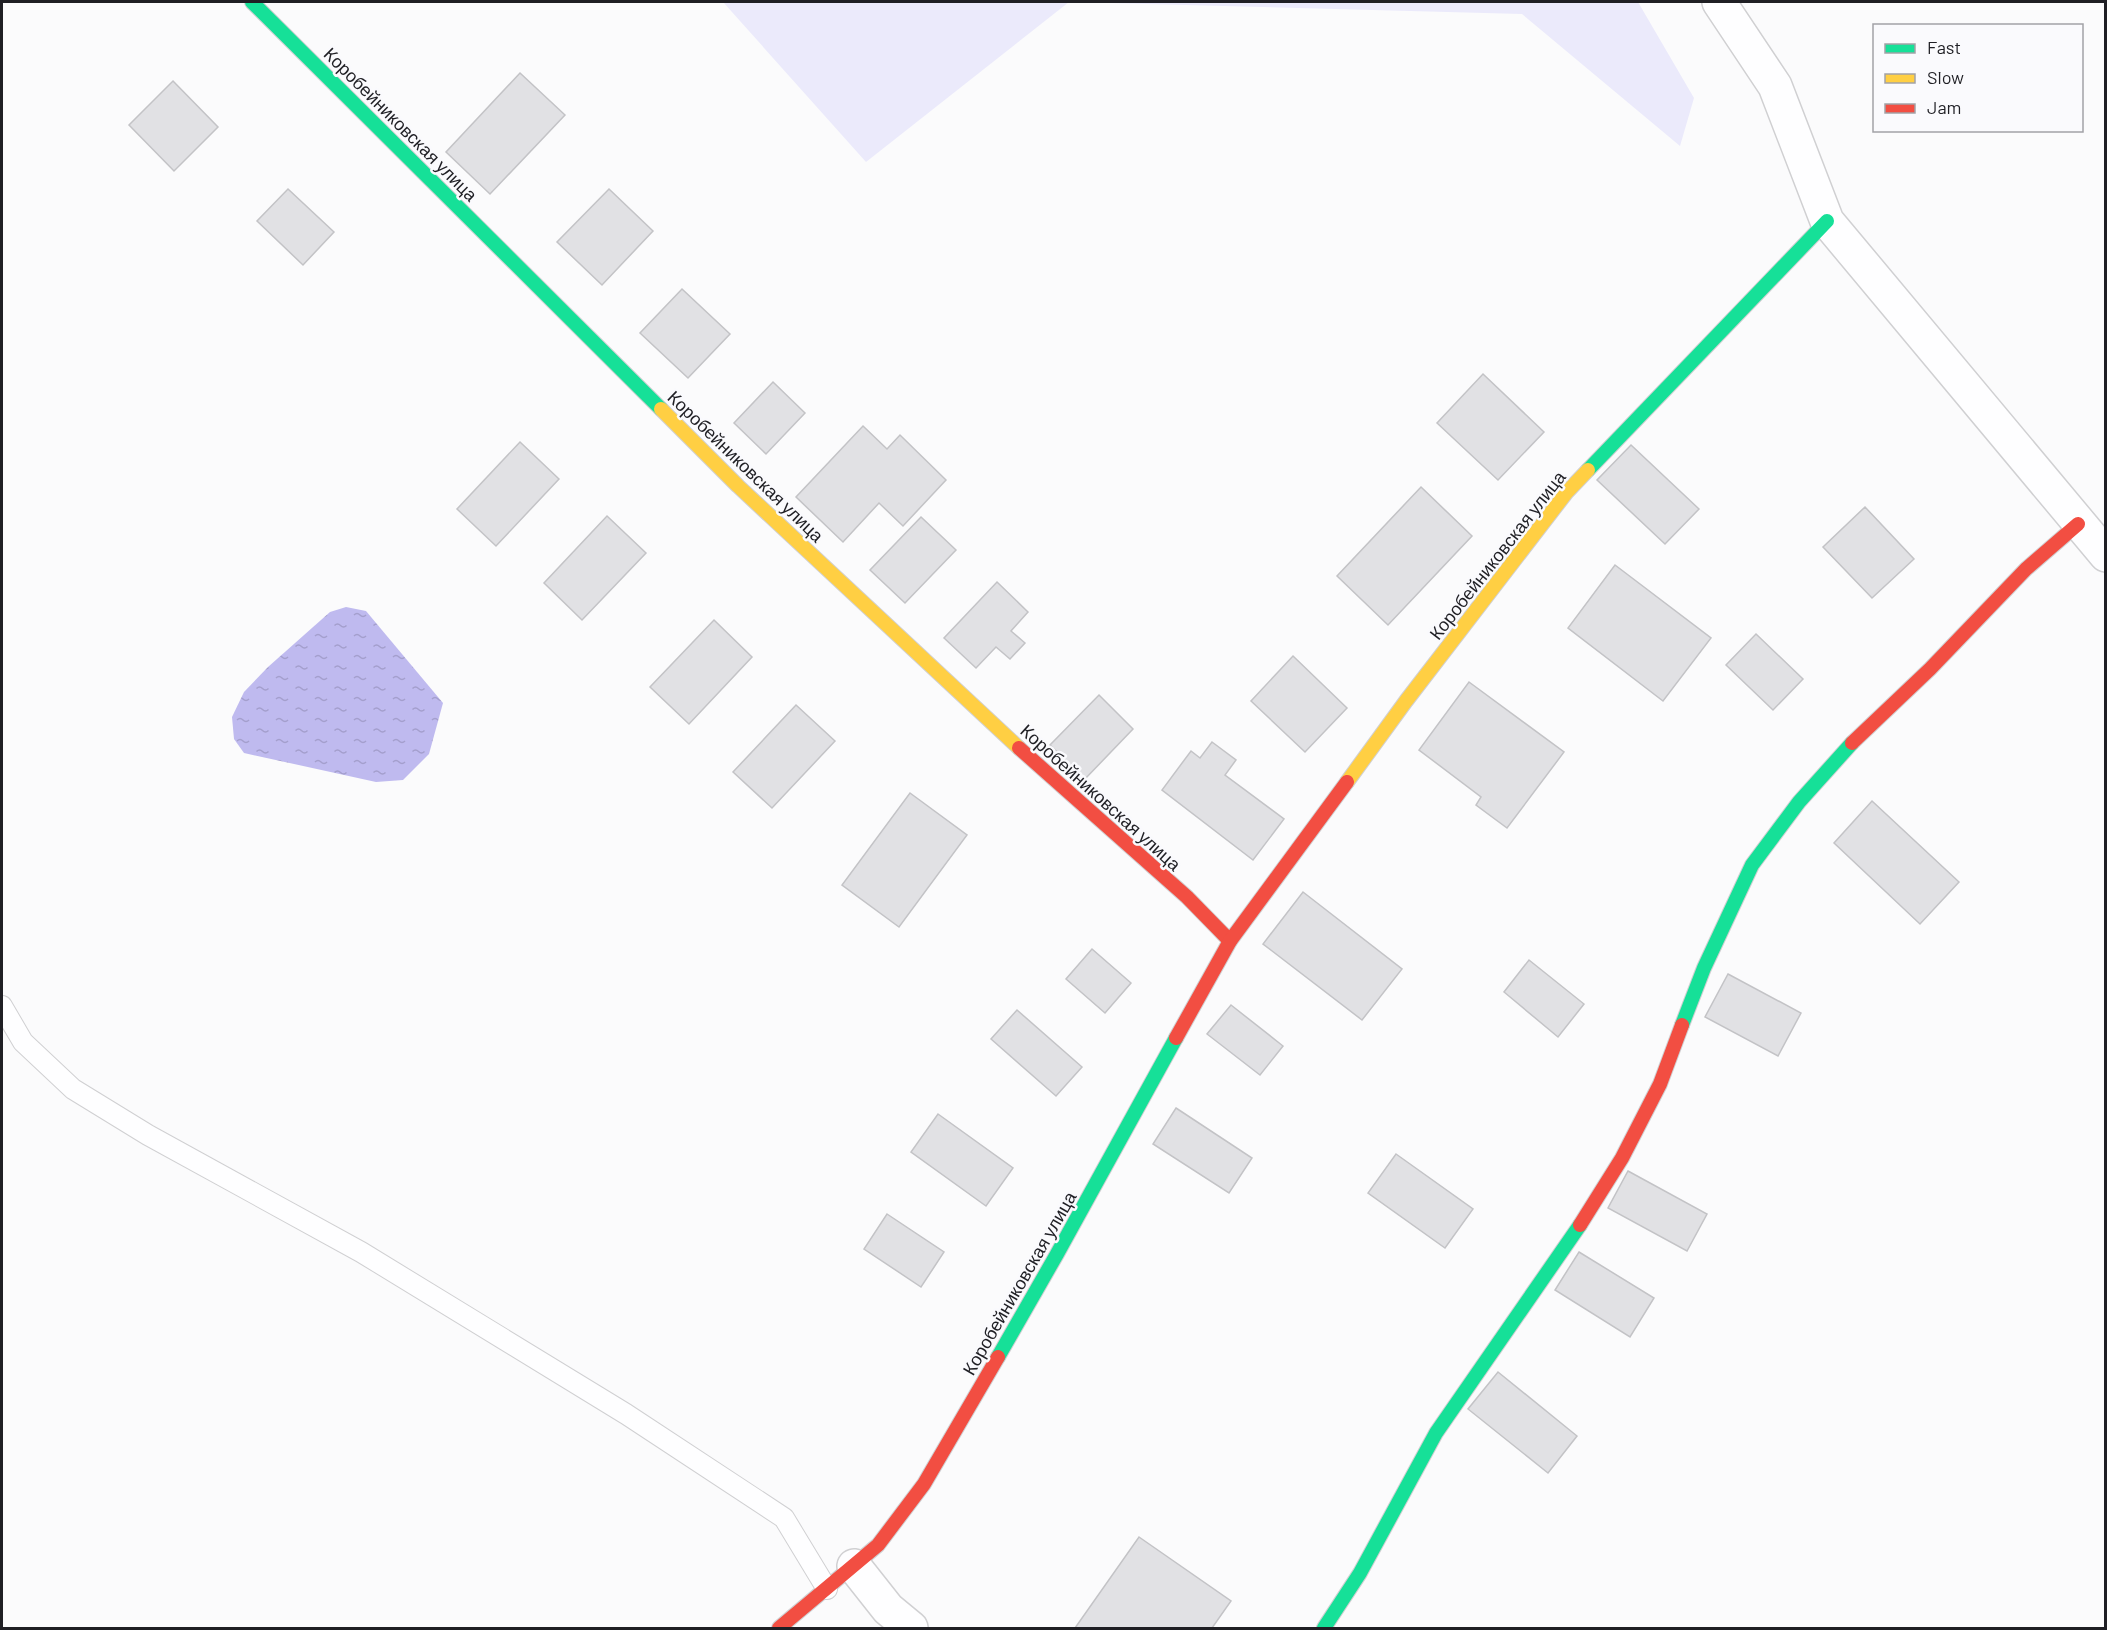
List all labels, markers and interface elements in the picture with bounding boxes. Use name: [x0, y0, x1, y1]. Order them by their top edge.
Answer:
legend: [1873, 24, 2083, 132]
text: Fast: [1927, 36, 1961, 58]
street label: Коробейниковская улица: [320, 43, 483, 206]
text: Slow: [1927, 66, 1964, 88]
text: Jam: [1927, 96, 1961, 118]
street label: Коробейниковская улица: [663, 386, 829, 547]
street label: Коробейниковская улица: [1424, 465, 1570, 644]
street label: Коробейниковская улица: [1016, 719, 1186, 876]
street label: Коробейниковская улица: [957, 1186, 1081, 1379]

